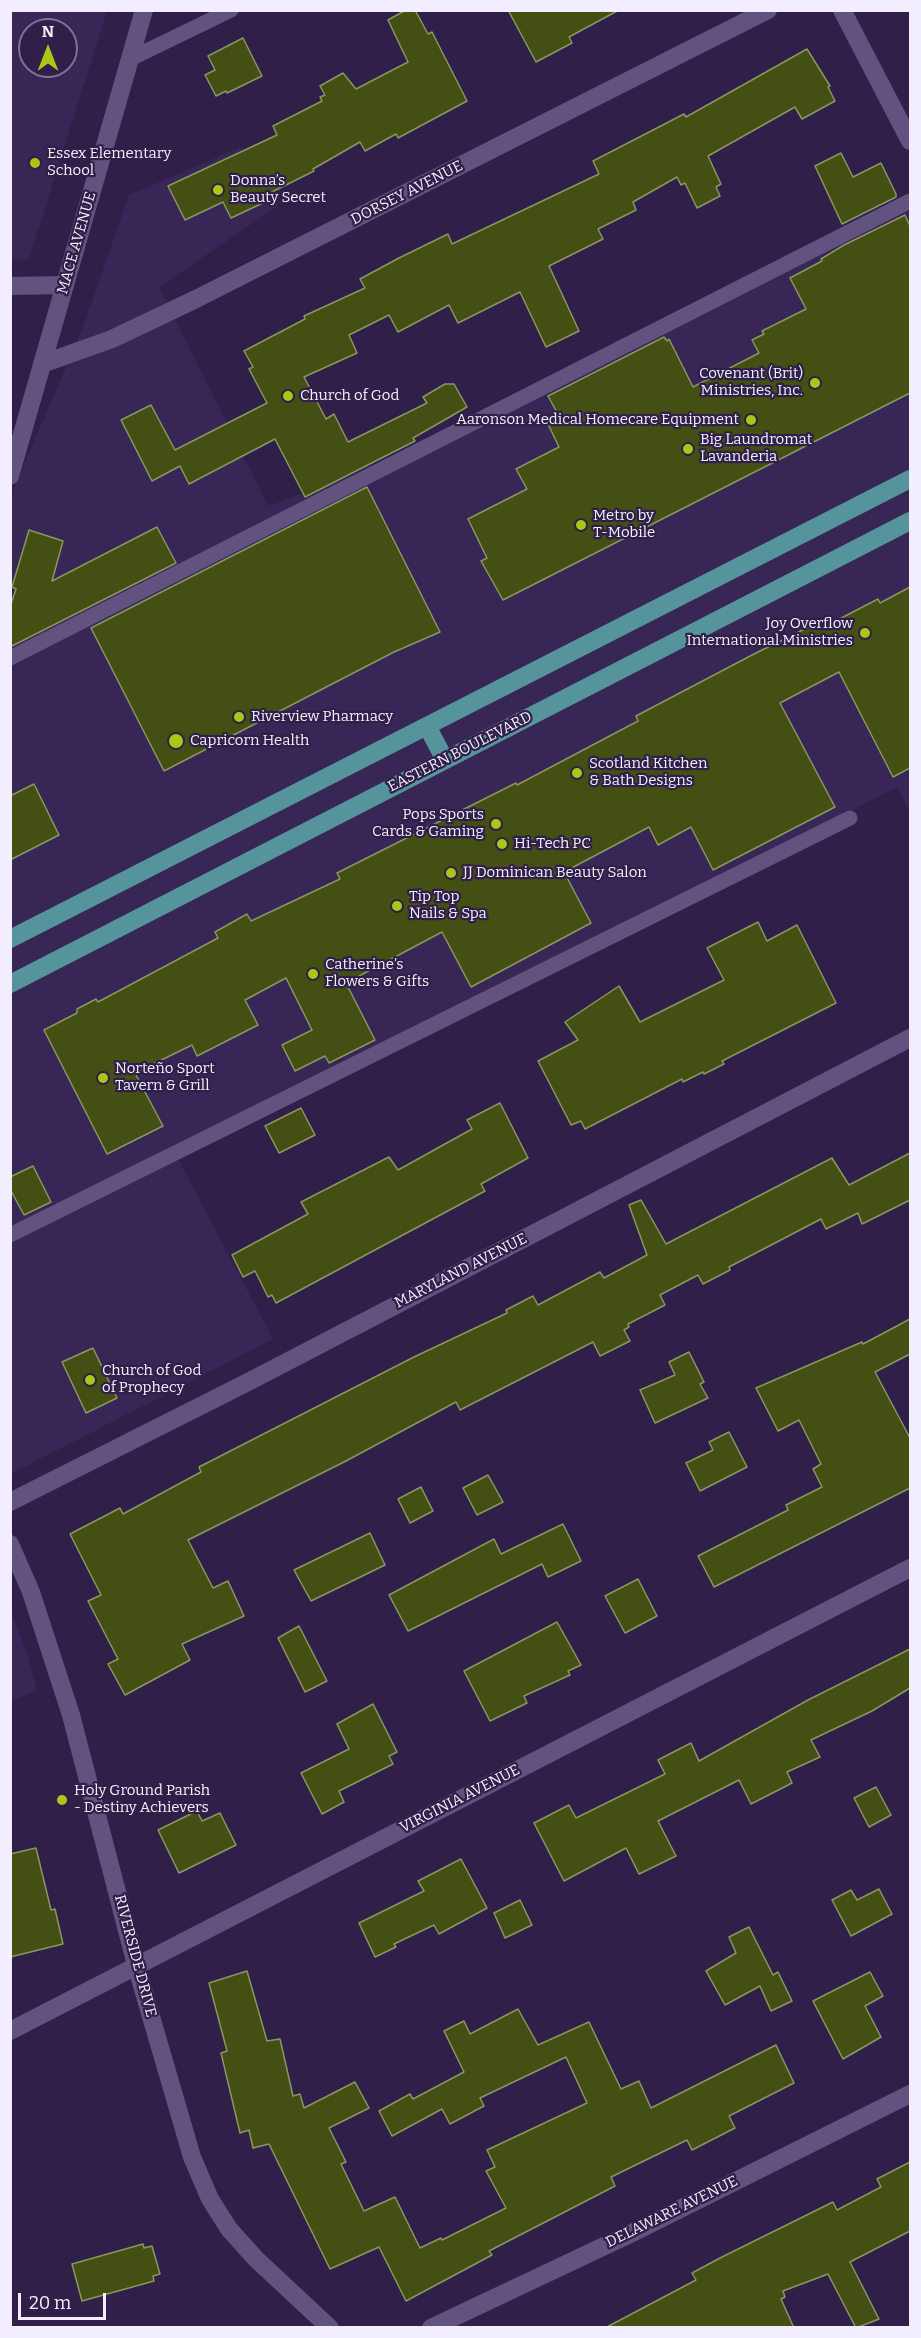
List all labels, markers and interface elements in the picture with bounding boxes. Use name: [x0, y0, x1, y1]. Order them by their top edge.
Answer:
north arrow: [18, 18, 78, 78]
text: N: [42, 22, 54, 41]
place label: Essex Elementary School: [47, 145, 171, 180]
marker: Essex Elementary School: [28, 156, 42, 170]
street label: DORSEY AVENUE: [348, 157, 466, 229]
place label: Donna’s Beauty Secret: [230, 172, 326, 207]
marker: Donna’s Beauty Secret: [211, 183, 225, 197]
street label: MACE AVENUE: [54, 190, 100, 296]
place label: Covenant (Brit) Ministries, Inc.: [699, 365, 803, 400]
marker: Covenant (Brit) Ministries, Inc.: [808, 376, 822, 390]
place label: Church of God: [300, 387, 399, 405]
marker: Church of God: [281, 389, 295, 403]
place label: Aaronson Medical Homecare Equipment: [456, 411, 739, 429]
marker: Aaronson Medical Homecare Equipment: [744, 413, 758, 427]
place label: Big Laundromat Lavanderia: [700, 431, 812, 466]
marker: Big Laundromat Lavanderia: [681, 442, 695, 456]
place label: Metro by T-Mobile: [593, 507, 655, 542]
marker: Metro by T-Mobile: [574, 518, 588, 532]
place label: Joy Overflow International Ministries: [686, 615, 853, 650]
marker: Joy Overflow International Ministries: [858, 626, 872, 640]
place label: Riverview Pharmacy: [251, 708, 393, 726]
street label: EASTERN BOULEVARD: [385, 708, 535, 796]
marker: Riverview Pharmacy: [232, 710, 246, 724]
marker: Capricorn Health: [167, 732, 185, 750]
place label: Capricorn Health: [190, 732, 309, 750]
place label: Scotland Kitchen & Bath Designs: [589, 755, 707, 790]
marker: Scotland Kitchen & Bath Designs: [570, 766, 584, 780]
place label: Pops Sports Cards & Gaming: [372, 806, 484, 841]
marker: Pops Sports Cards & Gaming: [489, 817, 503, 831]
place label: Hi-Tech PC: [514, 835, 591, 853]
marker: Hi-Tech PC: [495, 837, 509, 851]
place label: JJ Dominican Beauty Salon: [463, 864, 647, 882]
marker: JJ Dominican Beauty Salon: [444, 866, 458, 880]
place label: Tip Top Nails & Spa: [409, 888, 487, 923]
marker: Tip Top Nails & Spa: [390, 899, 404, 913]
place label: Catherine’s Flowers & Gifts: [325, 956, 429, 991]
marker: Catherine’s Flowers & Gifts: [306, 967, 320, 981]
place label: Norteño Sport Tavern & Grill: [115, 1060, 215, 1095]
marker: Norteño Sport Tavern & Grill: [96, 1071, 110, 1085]
street label: MARYLAND AVENUE: [392, 1230, 530, 1312]
place label: Church of God of Prophecy: [102, 1362, 201, 1397]
marker: Church of God of Prophecy: [83, 1373, 97, 1387]
street label: VIRGINIA AVENUE: [397, 1761, 523, 1837]
place label: Holy Ground Parish - Destiny Achievers: [74, 1782, 210, 1817]
marker: Holy Ground Parish - Destiny Achievers: [55, 1793, 69, 1807]
street label: RIVERSIDE DRIVE: [110, 1893, 160, 2019]
street label: DELAWARE AVENUE: [603, 2172, 741, 2252]
scale bar: [21, 2281, 110, 2319]
text: 20 m: [29, 2292, 71, 2314]

